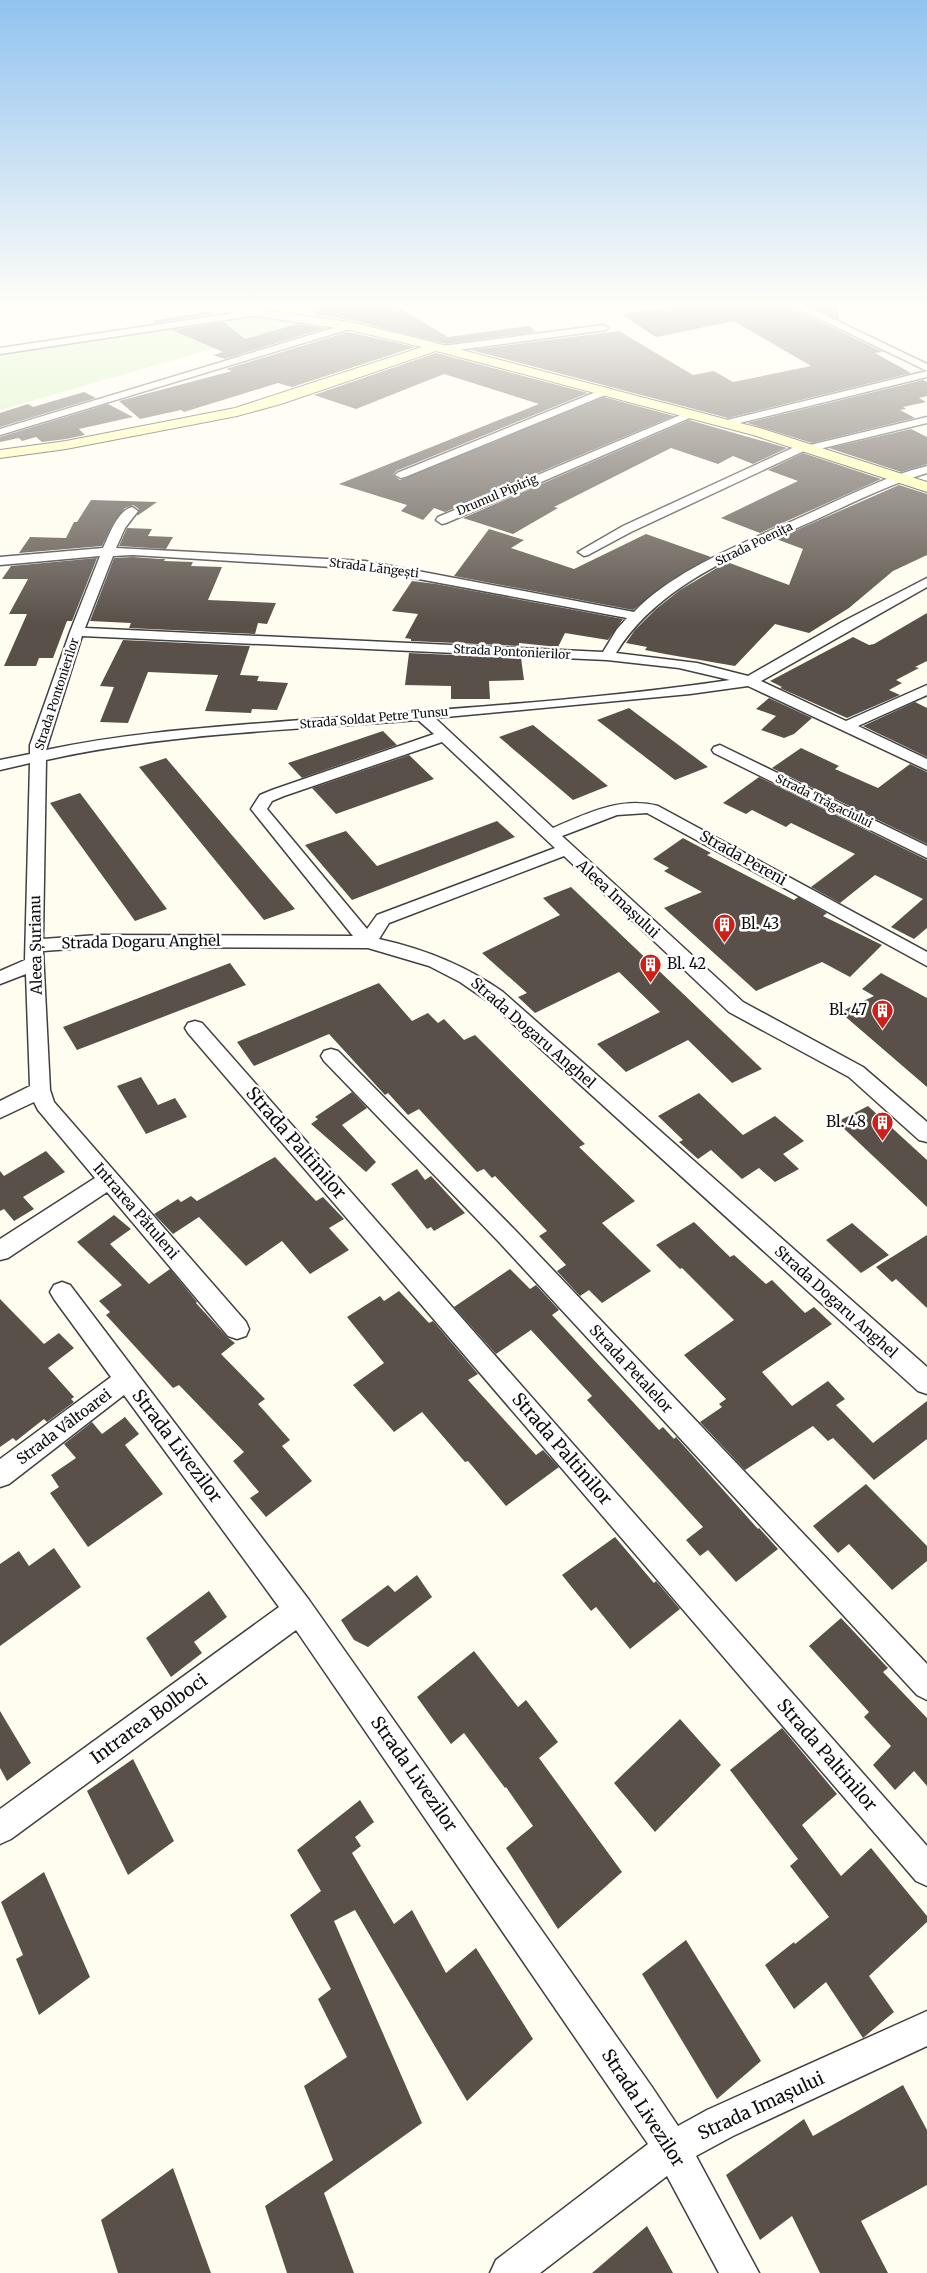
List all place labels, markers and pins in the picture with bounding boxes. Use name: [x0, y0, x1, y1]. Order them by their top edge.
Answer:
building icon: Bl. 43: [713, 912, 737, 943]
place label: Bl. 43: [741, 914, 779, 933]
building icon: Bl. 42: [639, 952, 663, 983]
place label: Bl. 42: [667, 954, 706, 973]
building icon: Bl. 47: [871, 998, 895, 1029]
place label: Bl. 47: [829, 1000, 867, 1019]
building icon: Bl. 48: [870, 1110, 894, 1141]
place label: Bl. 48: [826, 1112, 866, 1131]

